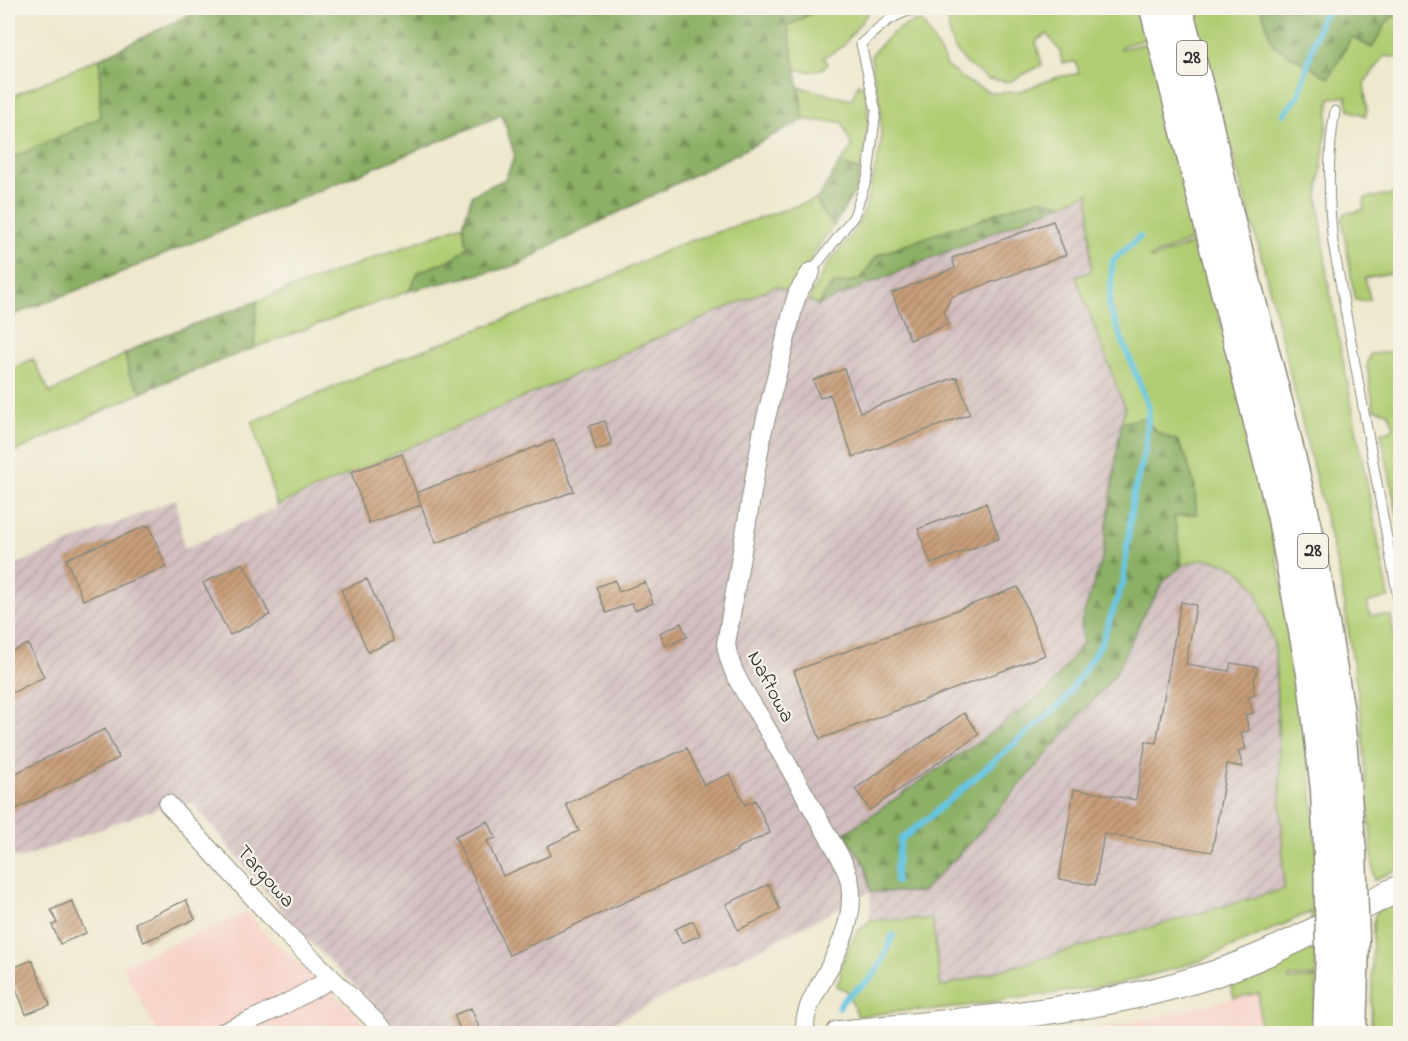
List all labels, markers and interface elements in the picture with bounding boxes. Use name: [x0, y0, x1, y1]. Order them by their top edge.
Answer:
road number: 28: [1177, 41, 1207, 75]
road number: 28: [1298, 534, 1328, 568]
street label: Naftowa: [739, 646, 801, 728]
street label: Targowa: [227, 839, 301, 916]

